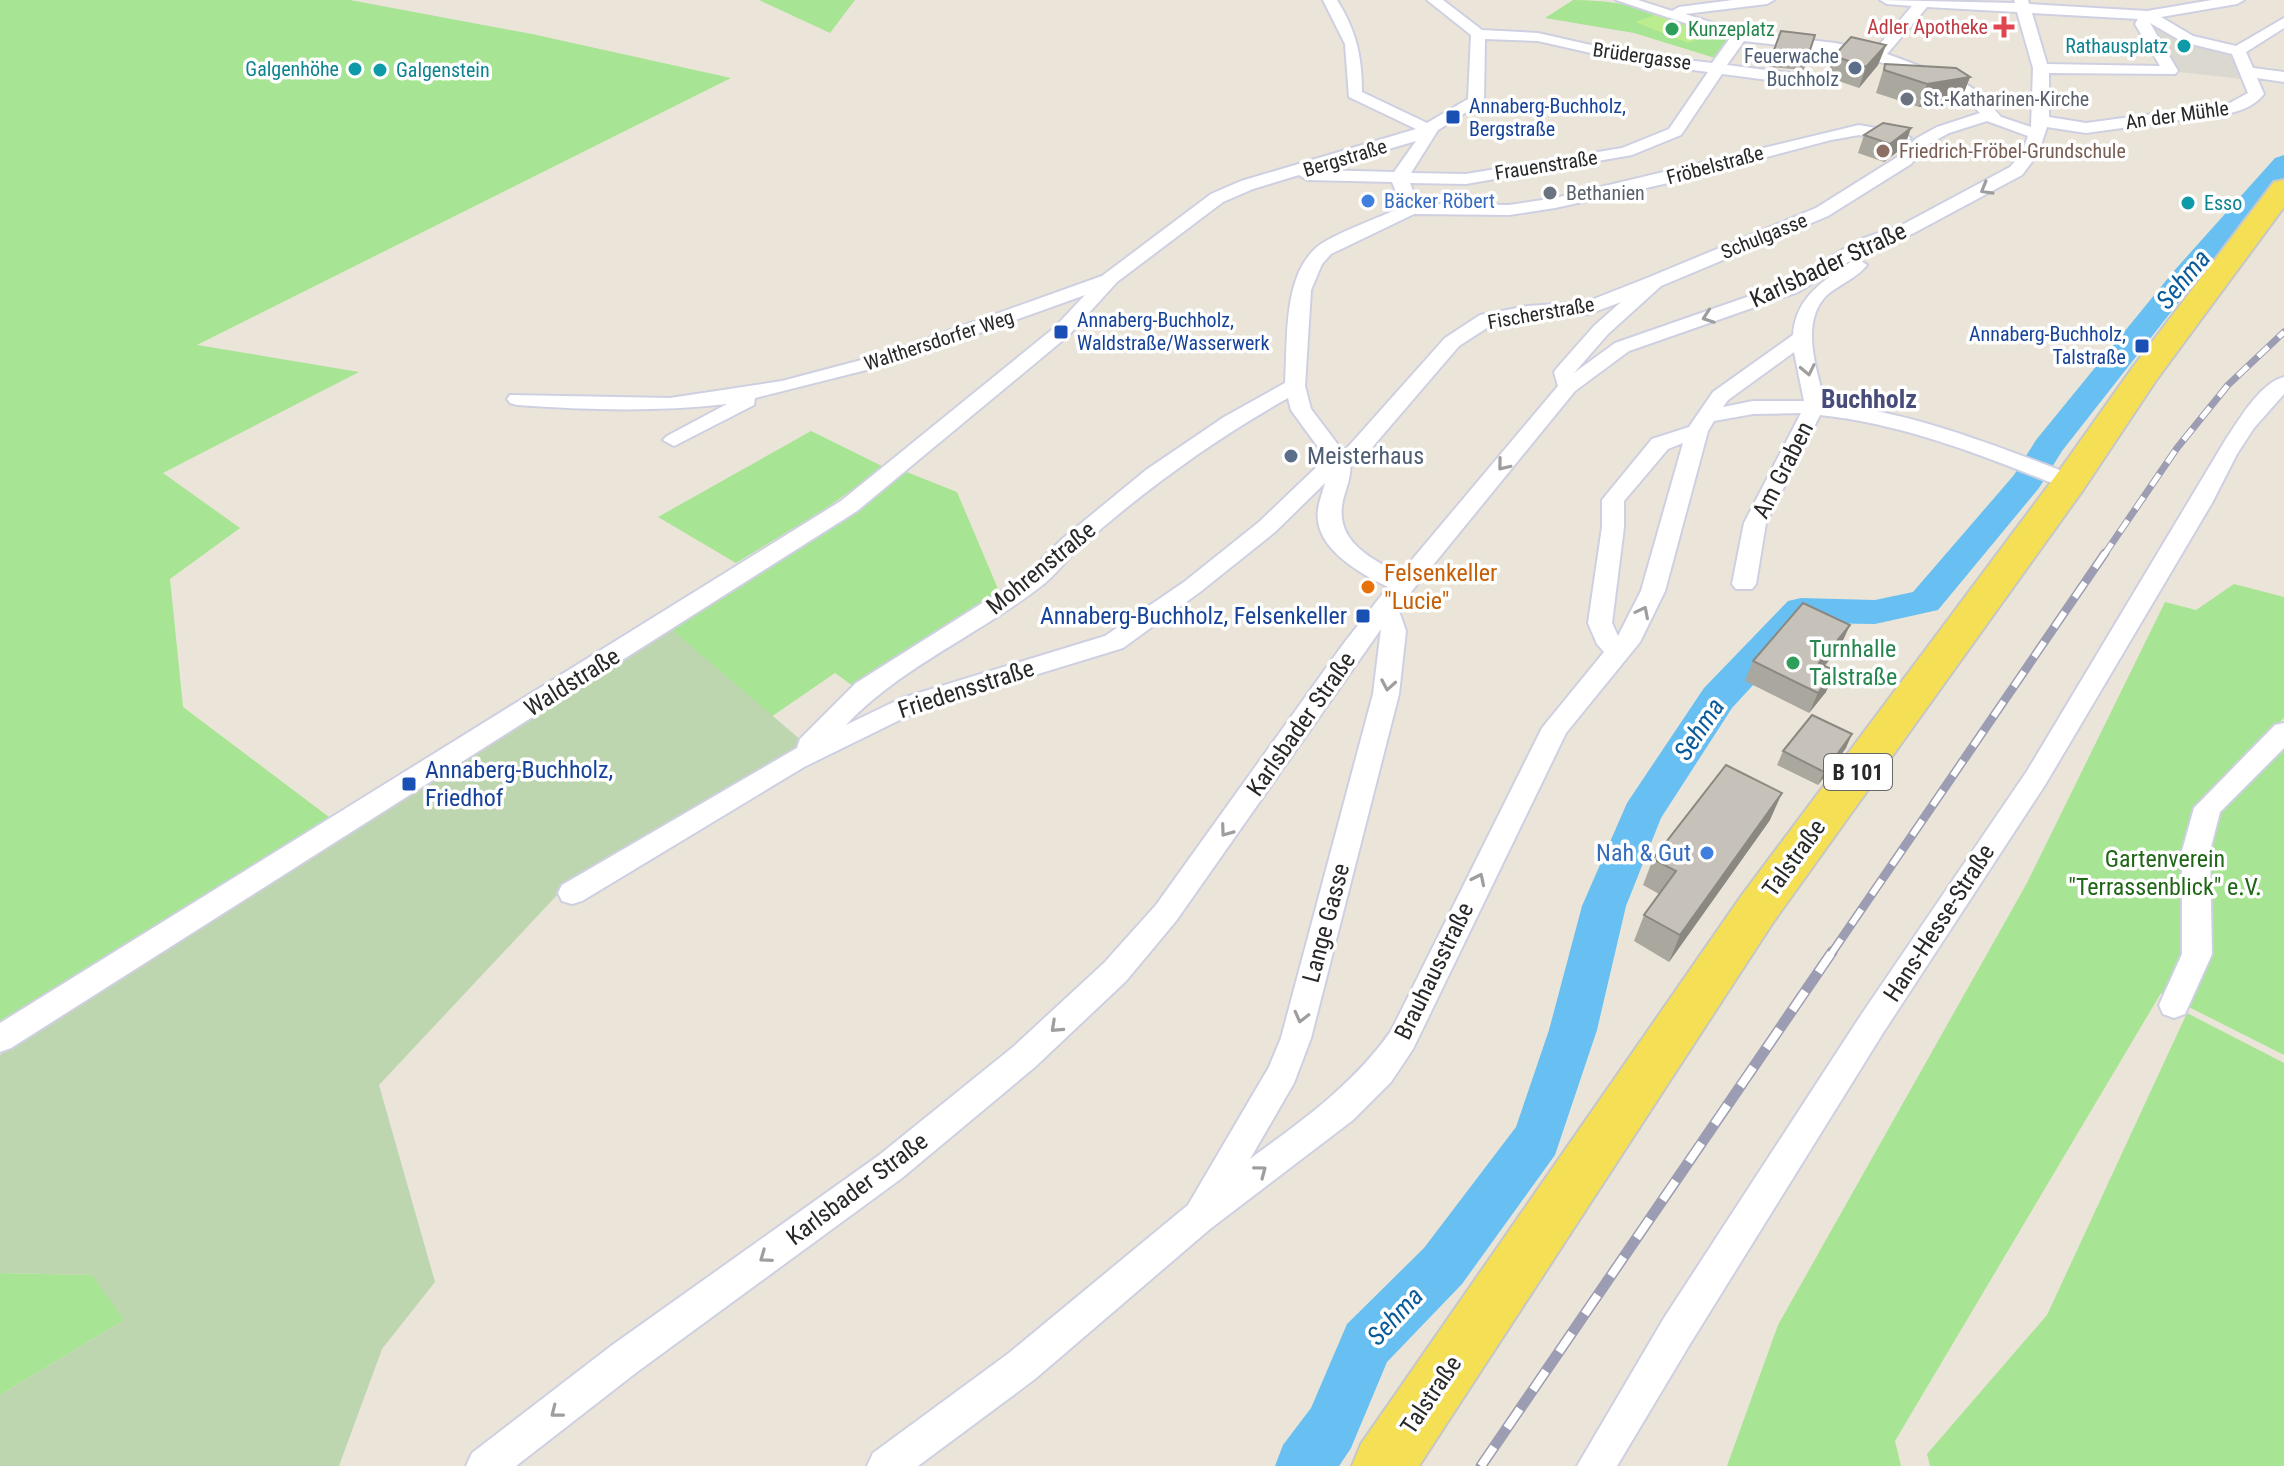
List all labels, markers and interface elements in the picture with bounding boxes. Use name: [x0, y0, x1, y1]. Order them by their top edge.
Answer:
place label: Adler Apotheke: [1867, 15, 1988, 39]
place label: Kunzeplatz: [1688, 17, 1775, 41]
marker: Adler Apotheke: [1995, 18, 2013, 36]
marker: Kunzeplatz: [1663, 20, 1681, 38]
place label: Rathausplatz: [2065, 34, 2168, 58]
street label: Brüdergasse: [1591, 37, 1693, 75]
marker: Rathausplatz: [2175, 37, 2193, 55]
place label: Feuerwache Buchholz: [1744, 44, 1839, 91]
place label: Galgenhöhe: [245, 57, 339, 81]
place label: Galgenstein: [396, 58, 490, 82]
marker: Feuerwache Buchholz: [1846, 59, 1864, 77]
marker: Galgenhöhe: [346, 60, 364, 78]
marker: Galgenstein: [371, 61, 389, 79]
place label: St.-Katharinen-Kirche: [1923, 87, 2089, 111]
marker: St.-Katharinen-Kirche: [1898, 90, 1916, 108]
place label: Annaberg-Buchholz, Bergstraße: [1469, 94, 1626, 141]
street label: An der Mühle: [2124, 96, 2230, 134]
marker: Annaberg-Buchholz, Bergstraße: [1444, 108, 1462, 126]
street label: Bergstraße: [1300, 134, 1390, 182]
place label: Friedrich-Fröbel-Grundschule: [1899, 139, 2126, 163]
street label: Fröbelstraße: [1664, 141, 1766, 189]
marker: Friedrich-Fröbel-Grundschule: [1874, 142, 1892, 160]
street label: Frauenstraße: [1493, 145, 1599, 185]
one-way arrow: [1980, 179, 1995, 195]
place label: Bethanien: [1566, 181, 1645, 205]
marker: Bethanien: [1541, 184, 1559, 202]
place label: Bäcker Röbert: [1384, 189, 1495, 213]
place label: Esso: [2204, 191, 2242, 215]
marker: Bäcker Röbert: [1359, 192, 1377, 210]
marker: Esso: [2179, 194, 2197, 212]
street label: Schulgasse: [1718, 208, 1810, 264]
street label: Karlsbader Straße: [1745, 217, 1911, 313]
water label: Sehma: [2150, 243, 2216, 315]
street label: Fischerstraße: [1486, 292, 1596, 334]
street label: Walthersdorfer Weg: [861, 305, 1017, 375]
place label: Annaberg-Buchholz, Waldstraße/Wasserwerk: [1077, 308, 1269, 355]
one-way arrow: [1702, 308, 1716, 324]
place label: Annaberg-Buchholz, Talstraße: [1969, 322, 2126, 369]
marker: Annaberg-Buchholz, Waldstraße/Wasserwerk: [1052, 323, 1070, 341]
marker: Annaberg-Buchholz, Talstraße: [2133, 337, 2151, 355]
one-way arrow: [1799, 363, 1816, 376]
district label: Buchholz: [1821, 384, 1917, 414]
street label: Am Graben: [1747, 417, 1819, 523]
place label: Meisterhaus: [1307, 442, 1424, 470]
marker: Meisterhaus: [1282, 447, 1300, 465]
one-way arrow: [1498, 456, 1513, 471]
street label: Mohrenstraße: [981, 516, 1101, 620]
place label: Felsenkeller "Lucie": [1384, 559, 1497, 615]
marker: Felsenkeller "Lucie": [1359, 578, 1377, 596]
place label: Annaberg-Buchholz, Felsenkeller: [1040, 602, 1347, 630]
one-way arrow: [1633, 605, 1649, 620]
marker: Annaberg-Buchholz, Felsenkeller: [1354, 607, 1372, 625]
place label: Turnhalle Talstraße: [1809, 635, 1897, 691]
street label: Waldstraße: [519, 642, 625, 722]
street label: Karlsbader Straße: [1241, 647, 1361, 801]
street label: Friedensstraße: [895, 654, 1037, 724]
marker: Turnhalle Talstraße: [1784, 654, 1802, 672]
one-way arrow: [1380, 678, 1397, 691]
water label: Sehma: [1668, 692, 1730, 766]
road number: B 101: [1824, 754, 1892, 790]
place label: Annaberg-Buchholz, Friedhof: [425, 756, 613, 812]
marker: Annaberg-Buchholz, Friedhof: [400, 775, 418, 793]
street label: Talstraße: [1757, 814, 1831, 902]
one-way arrow: [1221, 822, 1235, 836]
place label: Nah & Gut: [1596, 839, 1691, 867]
street label: Hans-Hesse-Straße: [1878, 839, 2000, 1007]
marker: Nah & Gut: [1698, 844, 1716, 862]
park label: Gartenverein "Terrassenblick" e.V.: [2068, 845, 2262, 901]
street label: Lange Gasse: [1297, 860, 1355, 986]
one-way arrow: [1469, 873, 1485, 888]
street label: Brauhausstraße: [1389, 898, 1479, 1044]
one-way arrow: [1293, 1010, 1310, 1024]
one-way arrow: [1051, 1017, 1066, 1031]
street label: Karlsbader Straße: [781, 1127, 933, 1251]
one-way arrow: [1252, 1166, 1266, 1180]
one-way arrow: [759, 1247, 773, 1262]
water label: Sehma: [1361, 1281, 1429, 1351]
street label: Talstraße: [1395, 1351, 1467, 1439]
one-way arrow: [550, 1402, 565, 1416]

